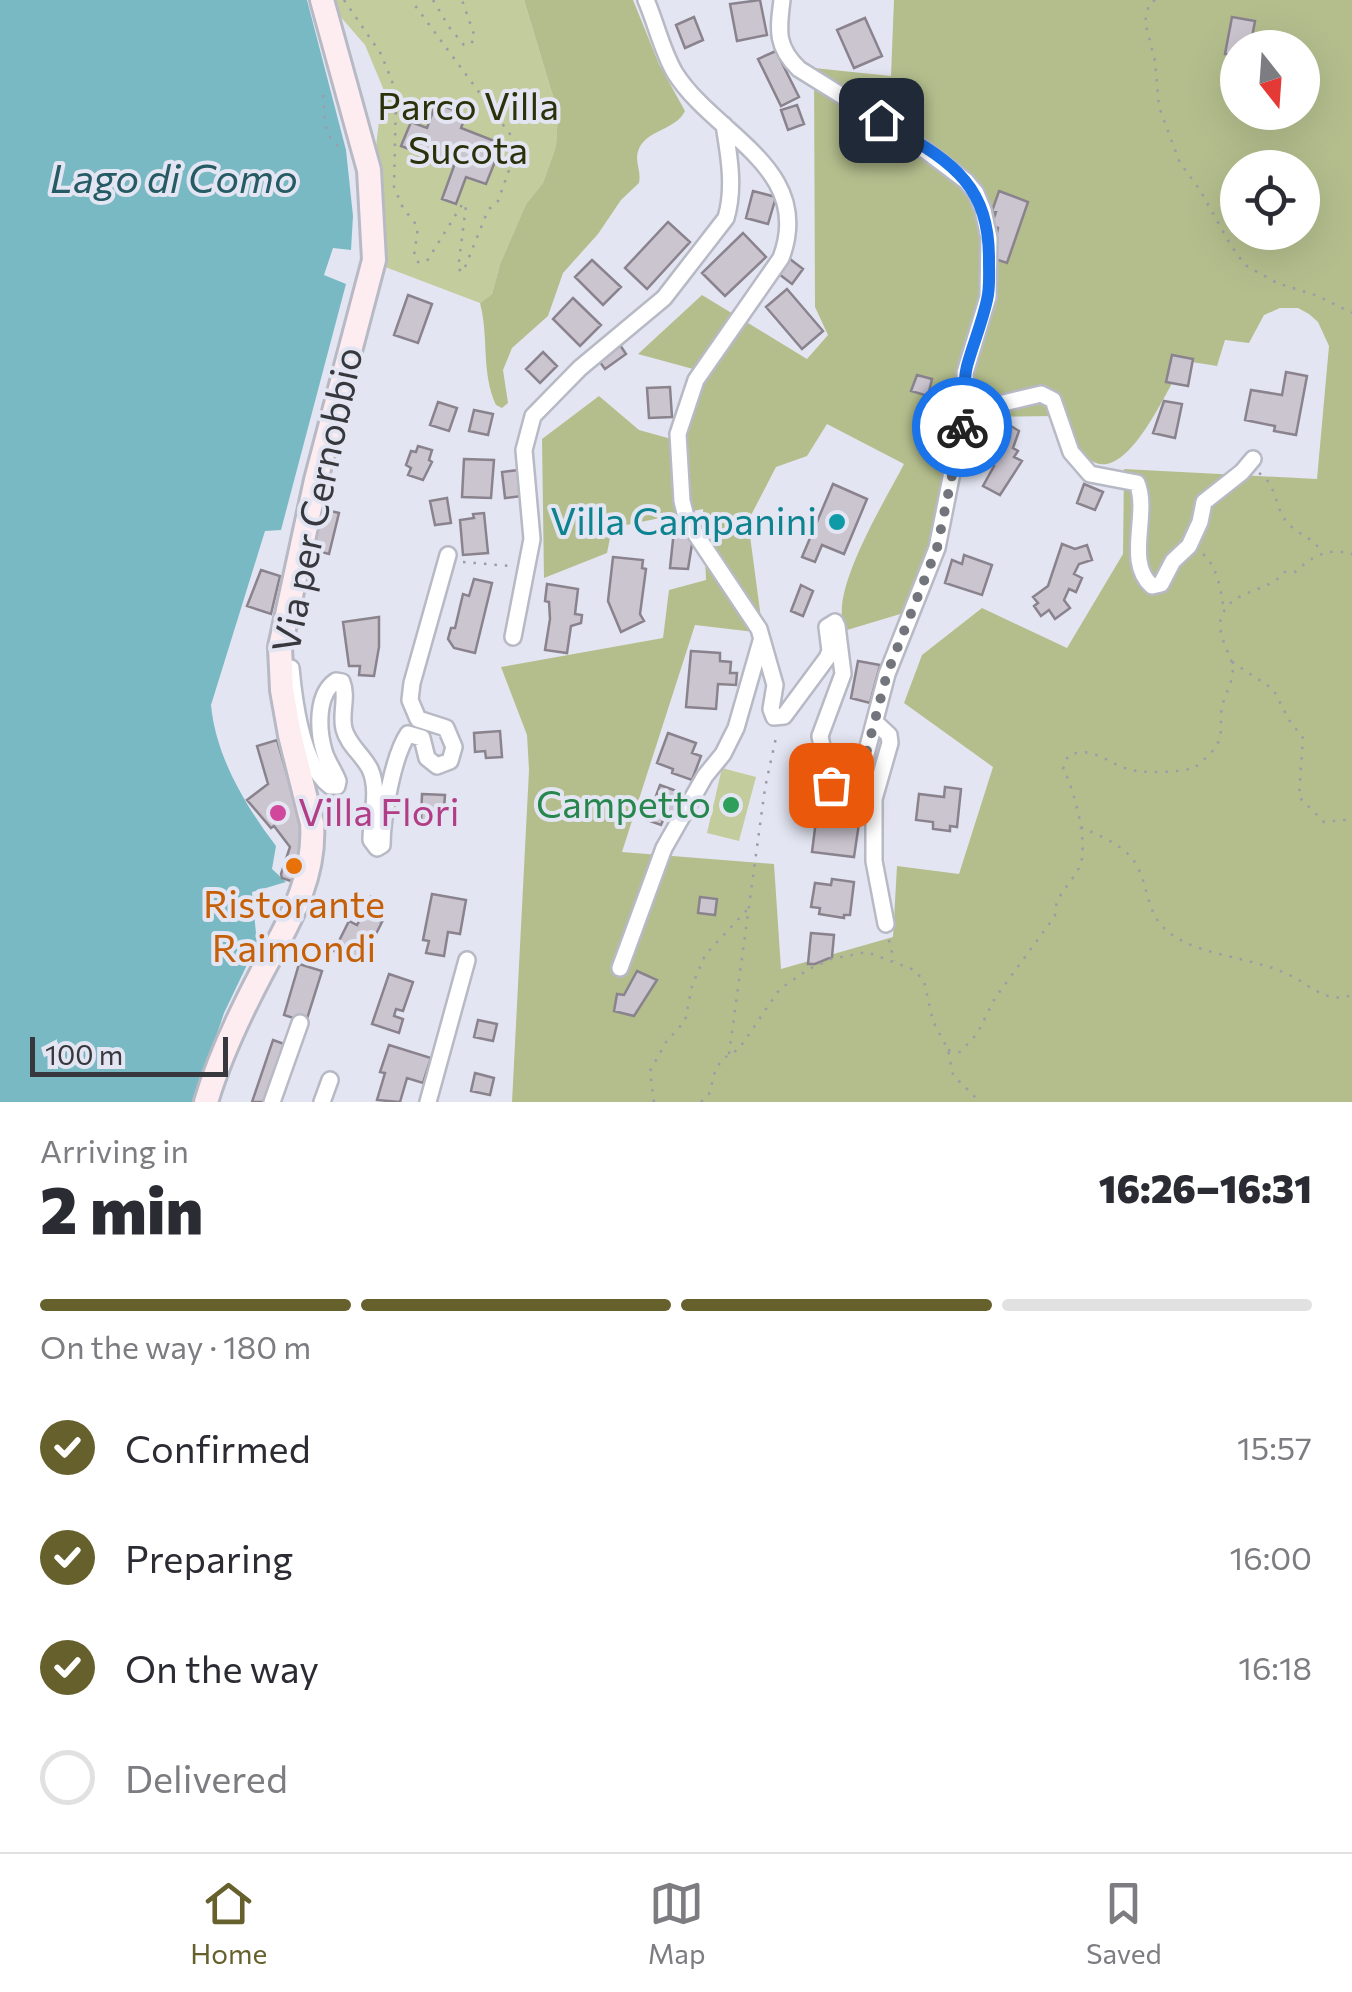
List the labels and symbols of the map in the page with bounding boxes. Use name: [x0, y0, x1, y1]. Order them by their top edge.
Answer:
north arrow: [1220, 30, 1320, 130]
pin: [839, 78, 924, 163]
park label: Parco Villa Sucota: [377, 81, 559, 172]
water label: Lago di Como: [50, 152, 298, 201]
street label: Via per Cernobbio: [260, 342, 371, 657]
courier: [912, 377, 1012, 477]
place label: Villa Campanini: [550, 496, 817, 543]
marker: Villa Campanini: [826, 511, 848, 533]
pin: [789, 743, 874, 828]
place label: Campetto: [536, 779, 711, 826]
place label: Villa Flori: [298, 787, 459, 834]
marker: Campetto: [720, 794, 742, 816]
marker: Villa Flori: [267, 802, 289, 824]
marker: Ristorante Raimondi: [283, 855, 305, 877]
place label: Ristorante Raimondi: [203, 879, 385, 970]
scale bar: [30, 1032, 228, 1076]

